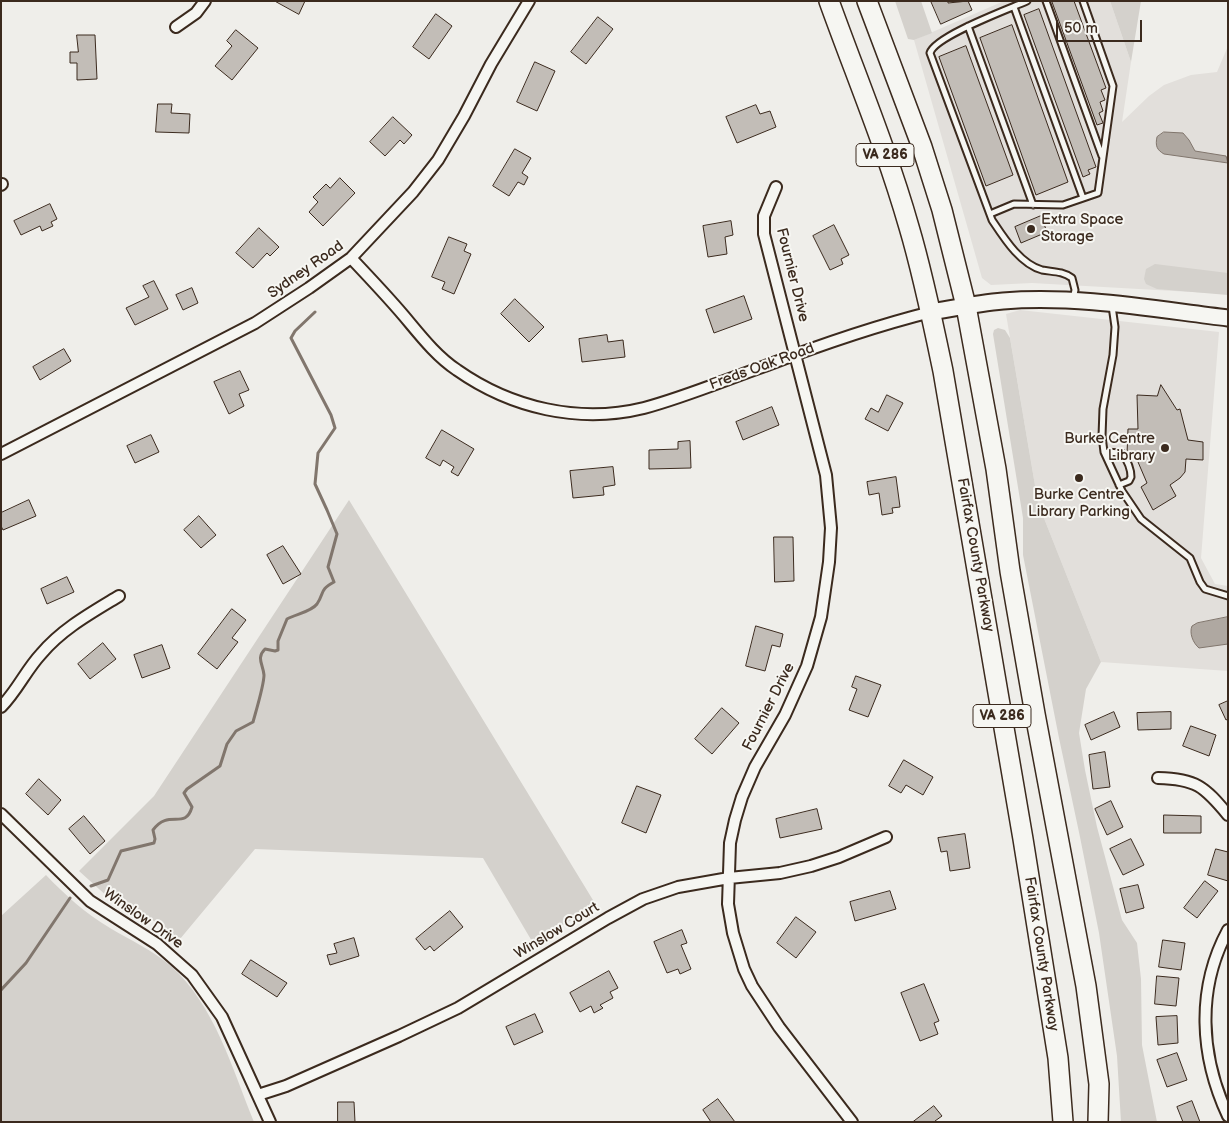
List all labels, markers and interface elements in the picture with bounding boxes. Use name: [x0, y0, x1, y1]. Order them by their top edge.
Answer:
scale bar: [1059, 10, 1145, 42]
text: 50 m: [1064, 19, 1098, 38]
road number: VA 286: [856, 144, 914, 166]
place label: Extra Space Storage: [1041, 211, 1123, 246]
marker: Extra Space Storage: [1025, 223, 1037, 235]
street label: Fournier Drive: [772, 226, 812, 324]
street label: Sydney Road: [265, 237, 347, 303]
street label: Freds Oak Road: [707, 340, 817, 394]
place label: Burke Centre Library: [1064, 430, 1155, 465]
marker: Burke Centre Library: [1159, 442, 1171, 454]
marker: Burke Centre Library Parking: [1073, 472, 1085, 484]
street label: Fairfax County Parkway: [953, 477, 997, 633]
place label: Burke Centre Library Parking: [1028, 486, 1130, 521]
street label: Fournier Drive: [739, 660, 799, 754]
road number: VA 286: [973, 704, 1031, 728]
street label: Fairfax County Parkway: [1020, 875, 1062, 1033]
street label: Winslow Drive: [100, 885, 186, 953]
street label: Winslow Court: [511, 899, 603, 963]

